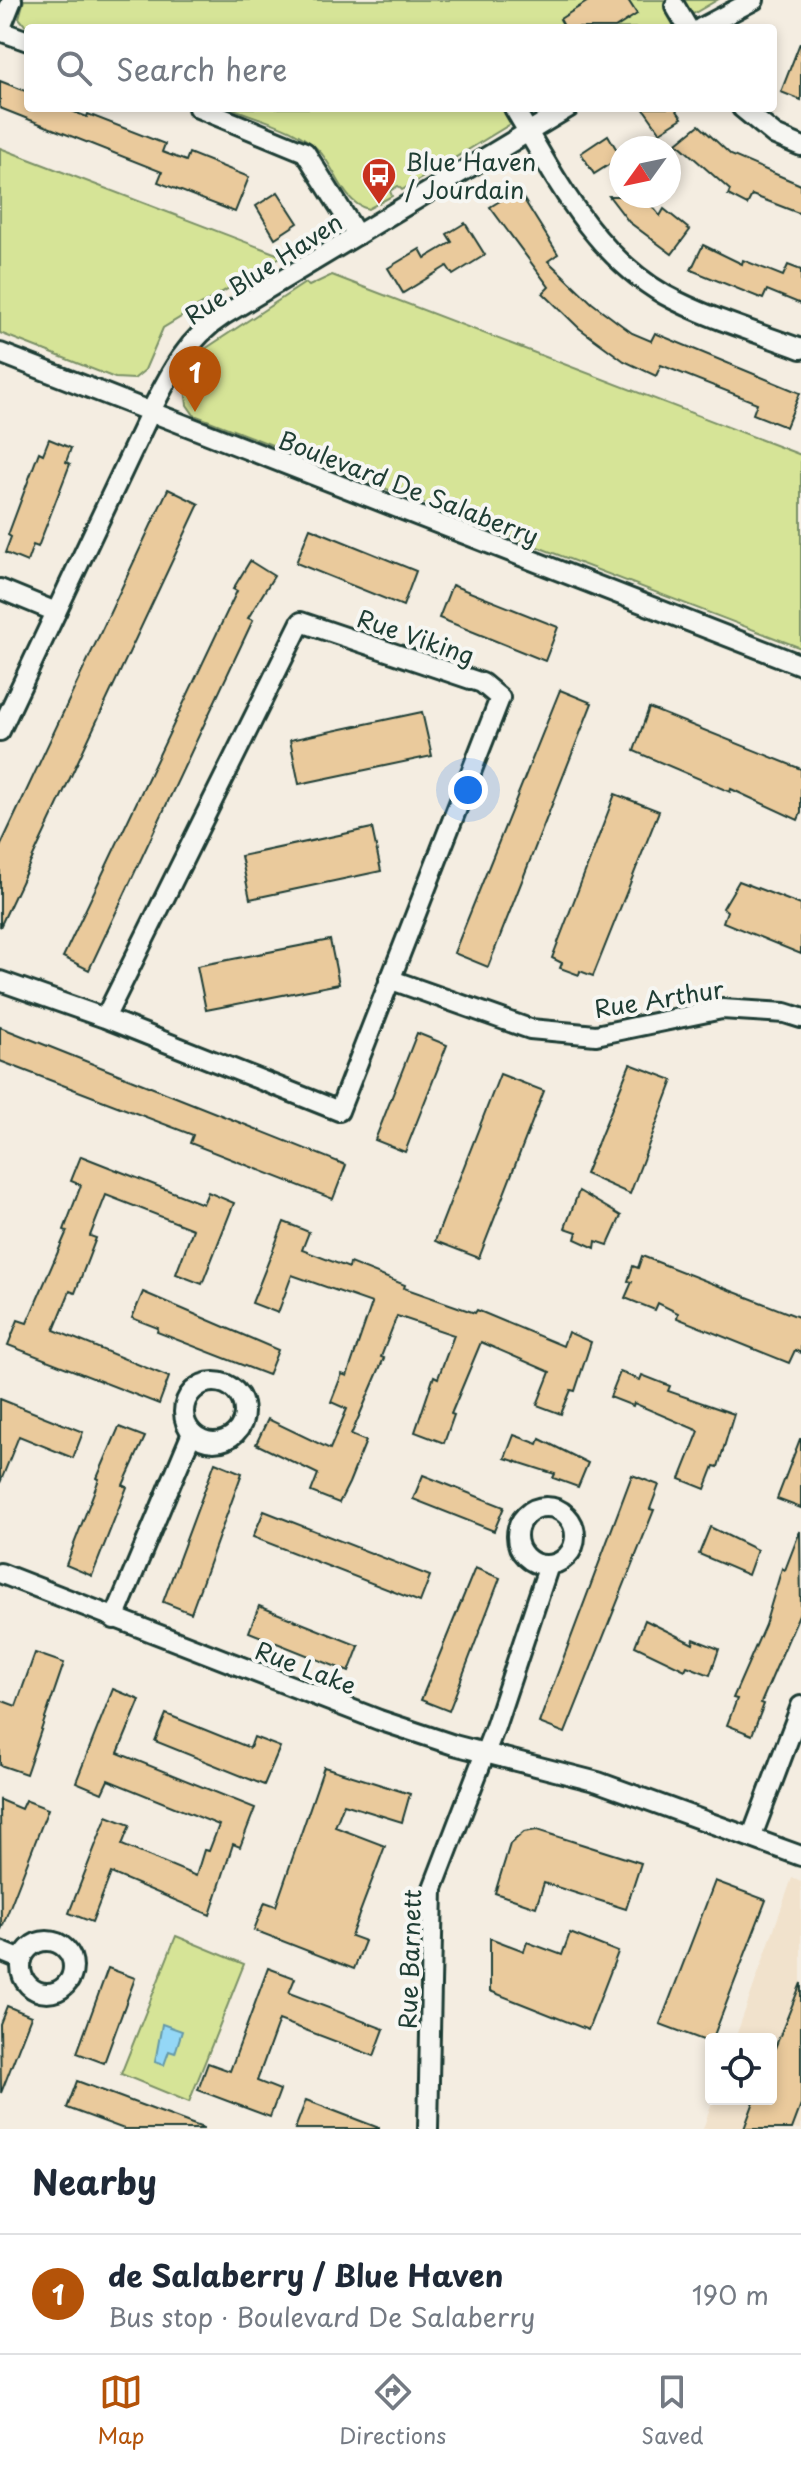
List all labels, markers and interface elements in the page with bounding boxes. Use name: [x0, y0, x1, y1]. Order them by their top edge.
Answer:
search box: [24, 24, 777, 112]
icon: search: [52, 46, 96, 90]
text: Search here: [116, 46, 288, 91]
north arrow: [609, 136, 681, 208]
place label: Blue Haven / Jourdain: [405, 143, 536, 207]
bus stop icon: Blue Haven / Jourdain: [360, 156, 398, 206]
street label: Rue Blue Haven: [177, 203, 349, 333]
pin: 1: [169, 346, 221, 412]
street label: Boulevard De Salaberry: [274, 421, 544, 553]
street label: Rue Viking: [353, 599, 479, 673]
your location: [448, 770, 488, 810]
street label: Rue Arthur: [592, 970, 727, 1026]
street label: Rue Lake: [250, 1631, 362, 1703]
street label: Rue Barnett: [389, 1888, 429, 2030]
map controls: [705, 2033, 777, 2105]
button: locate: [705, 2033, 777, 2105]
text: Nearby: [32, 2155, 157, 2207]
text: de Salaberry / Blue Haven: [108, 2252, 503, 2297]
text: 1: [52, 2275, 64, 2314]
text: 190 m: [692, 2275, 769, 2314]
text: Bus stop · Boulevard De Salaberry: [108, 2297, 535, 2336]
tab: Map: [97, 2370, 144, 2451]
tab: Directions: [339, 2370, 446, 2451]
tab: Saved: [641, 2370, 704, 2451]

